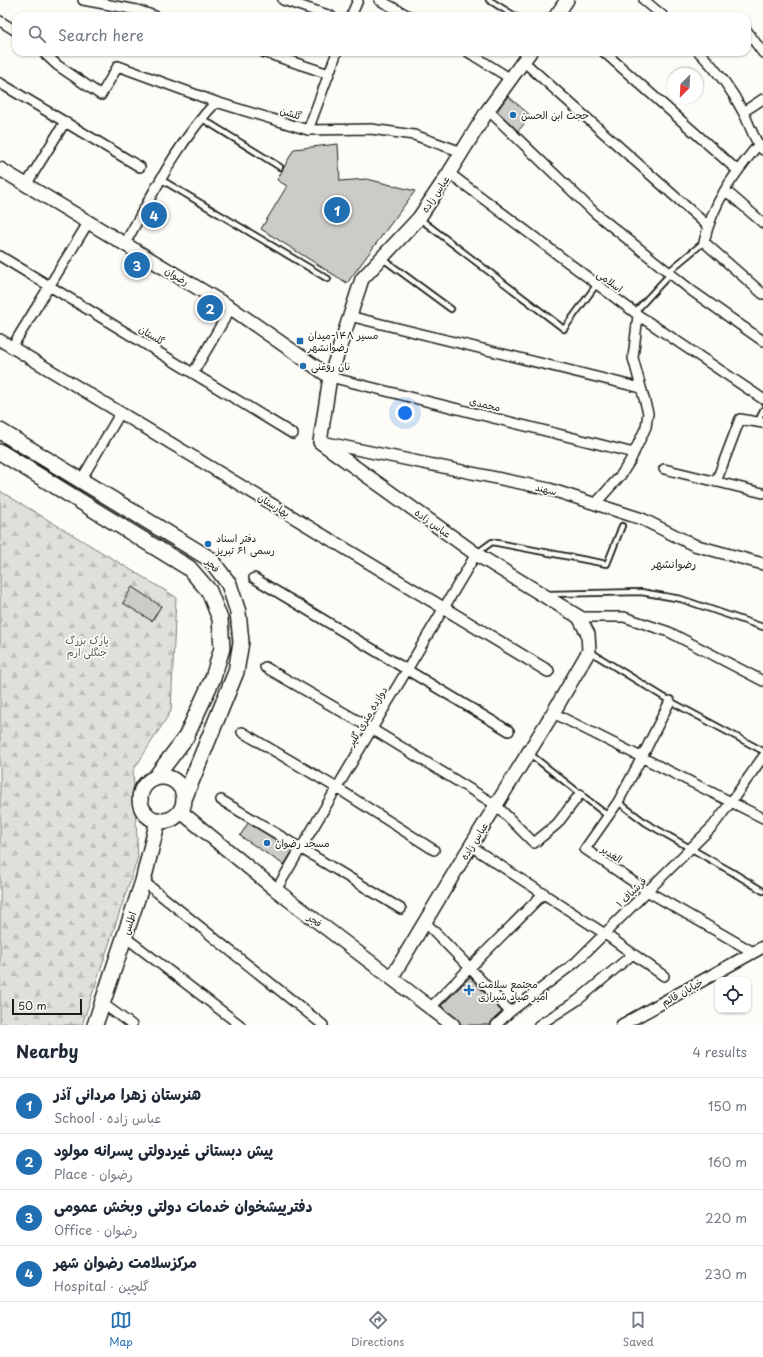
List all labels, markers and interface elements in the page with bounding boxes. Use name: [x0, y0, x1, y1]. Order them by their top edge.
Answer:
search box: [12, 12, 751, 56]
icon: search: [26, 23, 48, 45]
text: Search here: [58, 23, 144, 46]
north arrow: [667, 68, 703, 104]
street label: گلشن: [278, 102, 304, 123]
place label: حجت ابن الحسن: [521, 107, 589, 122]
marker: حجت ابن الحسن: [508, 110, 518, 120]
street label: عباس زاده: [417, 172, 452, 215]
pin: 1: [324, 195, 350, 225]
pin: 4: [141, 200, 167, 230]
pin: 3: [124, 250, 150, 280]
street label: رضوان: [162, 263, 192, 289]
street label: اسلامی: [594, 266, 626, 296]
pin: 2: [197, 293, 223, 323]
street label: گلستان: [136, 321, 168, 348]
place label: مسیر ۱۴۸-میدان رضوانشهر: [307, 327, 378, 354]
marker: مسیر ۱۴۸-میدان رضوانشهر: [295, 336, 305, 346]
place label: نان روغنی: [311, 358, 350, 374]
marker: نان روغنی: [298, 361, 308, 371]
street label: محمدی: [468, 392, 502, 415]
your location: [395, 403, 415, 423]
street label: سهند: [534, 479, 559, 498]
street label: بهارستان: [255, 489, 293, 520]
street label: عباس زاده: [412, 504, 455, 541]
place label: دفتر اسناد رسمی ۶۱ تبریز: [215, 530, 275, 558]
marker: دفتر اسناد رسمی ۶۱ تبریز: [203, 539, 213, 549]
street label: فجر: [202, 553, 224, 575]
district label: رضوانشهر: [651, 555, 696, 572]
park label: پارک بزرگ جنگلی ارم: [65, 632, 109, 660]
street label: دوازده متری گلپر: [342, 683, 390, 749]
street label: عباس زاده: [456, 819, 491, 862]
place label: مسجد رضوان: [275, 835, 330, 850]
marker: مسجد رضوان: [262, 838, 272, 848]
street label: الغدیر: [598, 841, 626, 866]
street label: فرشباف ۱: [612, 873, 649, 910]
street label: اطلس: [118, 909, 139, 936]
street label: فجر: [304, 909, 326, 930]
street label: خیابان قائم: [658, 974, 706, 1010]
place label: مجتمع سلامت امیر صیاد شیرازی: [478, 976, 548, 1003]
map controls: [715, 977, 751, 1013]
button: locate: [715, 977, 751, 1013]
marker: مجتمع سلامت امیر صیاد شیرازی: [463, 984, 475, 996]
scale bar: [12, 997, 82, 1016]
text: 50 m: [18, 997, 47, 1014]
text: Nearby: [16, 1038, 78, 1064]
text: 4 results: [693, 1042, 747, 1061]
text: هنرستان زهرا مردانی آذر: [54, 1082, 201, 1105]
text: 1: [26, 1096, 32, 1115]
text: 150 m: [708, 1096, 747, 1115]
text: School · عباس زاده: [54, 1108, 161, 1127]
text: پیش دبستانی غیردولتی پسرانه مولود: [54, 1138, 273, 1161]
text: 2: [24, 1152, 34, 1171]
text: 160 m: [708, 1152, 747, 1171]
text: Place · رضوان: [54, 1164, 133, 1183]
text: دفترپیشخوان خدمات دولتی وبخش عمومی: [54, 1194, 312, 1217]
text: 3: [25, 1208, 33, 1227]
text: 220 m: [705, 1208, 747, 1227]
text: Office · رضوان: [54, 1220, 138, 1239]
text: مرکزسلامت رضوان شهر: [54, 1250, 197, 1273]
text: 4: [25, 1264, 33, 1283]
text: 230 m: [705, 1264, 747, 1283]
text: Hospital · گلچین: [54, 1276, 149, 1295]
tab: Map: [109, 1309, 133, 1350]
tab: Directions: [351, 1309, 404, 1350]
tab: Saved: [623, 1309, 654, 1350]

